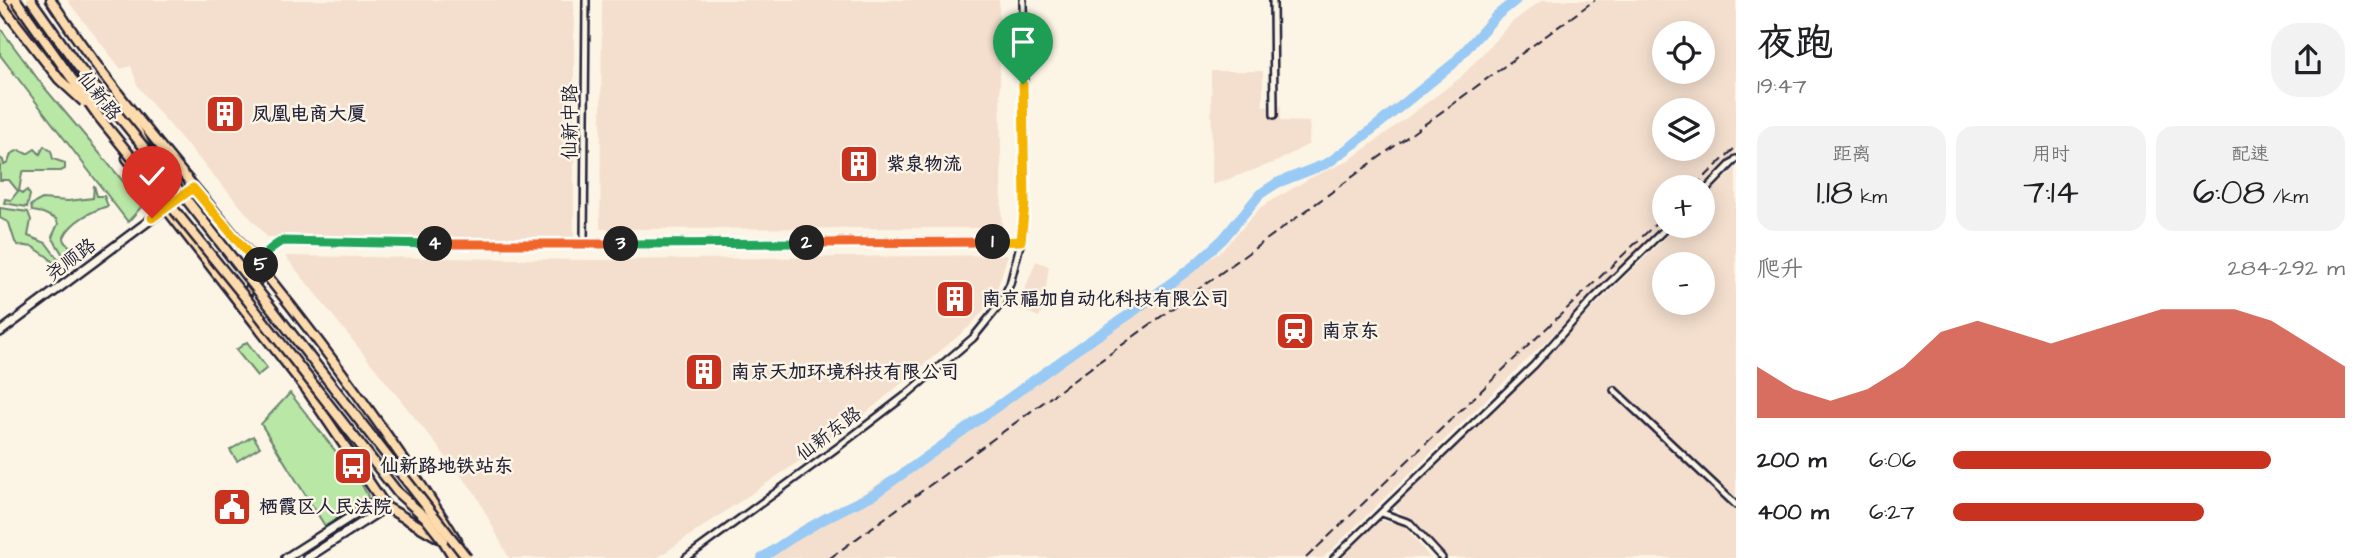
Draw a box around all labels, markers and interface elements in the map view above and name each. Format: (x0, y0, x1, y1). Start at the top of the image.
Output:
pin (993, 12.0, 1053, 84)
text: 夜跑 (1757, 18, 1833, 70)
map controls (1652, 21, 1715, 315)
button: locate (1652, 21, 1715, 84)
icon: arrive (1004, 23, 1042, 61)
button: share (2271, 23, 2345, 97)
street label: 仙新路 (71, 65, 127, 127)
text: 19:47 (1757, 70, 1807, 102)
street label: 仙新中路 (557, 84, 584, 160)
building icon: 凤凰电商大厦 (204, 93, 246, 135)
button: layers (1652, 98, 1715, 161)
place label: 凤凰电商大厦 (252, 101, 366, 128)
text: 距离 (1833, 141, 1871, 168)
text: 用时 (2032, 141, 2070, 168)
text: 配速 (2231, 141, 2269, 168)
building icon: 紫泉物流 (838, 143, 880, 185)
pin (122, 146, 182, 218)
place label: 紫泉物流 (886, 151, 962, 178)
icon: check (133, 157, 171, 195)
text: 1.18 (1816, 168, 1853, 217)
text: 7:14 (2023, 168, 2079, 217)
text: 6:08 (2193, 168, 2265, 217)
button: + (1652, 175, 1715, 238)
text: km (1853, 184, 1887, 211)
text: /km (2265, 184, 2308, 211)
pin: 1 (976, 224, 1010, 260)
pin: 4 (418, 226, 452, 262)
pin: 3 (604, 226, 638, 262)
pin: 2 (790, 226, 824, 260)
text: 1 (991, 228, 994, 255)
text: 2 (801, 229, 812, 256)
text: 4 (428, 230, 441, 257)
text: 3 (616, 230, 625, 257)
street label: 尧顺路 (40, 232, 102, 288)
pin: 5 (244, 247, 278, 282)
text: 5 (254, 251, 267, 278)
button: − (1652, 252, 1715, 315)
text: 284–292 m (2228, 252, 2345, 284)
text: 爬升 (1757, 253, 1803, 285)
building icon: 南京福加自动化科技有限公司 (934, 278, 976, 320)
place label: 南京福加自动化科技有限公司 (982, 286, 1229, 313)
station icon: 南京东 (1274, 310, 1316, 352)
place label: 南京东 (1322, 318, 1379, 345)
building icon: 南京天加环境科技有限公司 (683, 351, 725, 393)
place label: 南京天加环境科技有限公司 (731, 359, 959, 386)
street label: 仙新东路 (791, 400, 867, 468)
text: 200 m (1757, 444, 1826, 476)
text: 6:06 (1869, 444, 1916, 476)
bus stop icon: 仙新路地铁站东 (332, 445, 374, 487)
place label: 仙新路地铁站东 (380, 453, 513, 480)
public building icon: 栖霞区人民法院 (211, 486, 253, 528)
place label: 栖霞区人民法院 (259, 494, 392, 521)
text: 400 m (1757, 496, 1829, 528)
text: 6:27 (1869, 496, 1915, 528)

